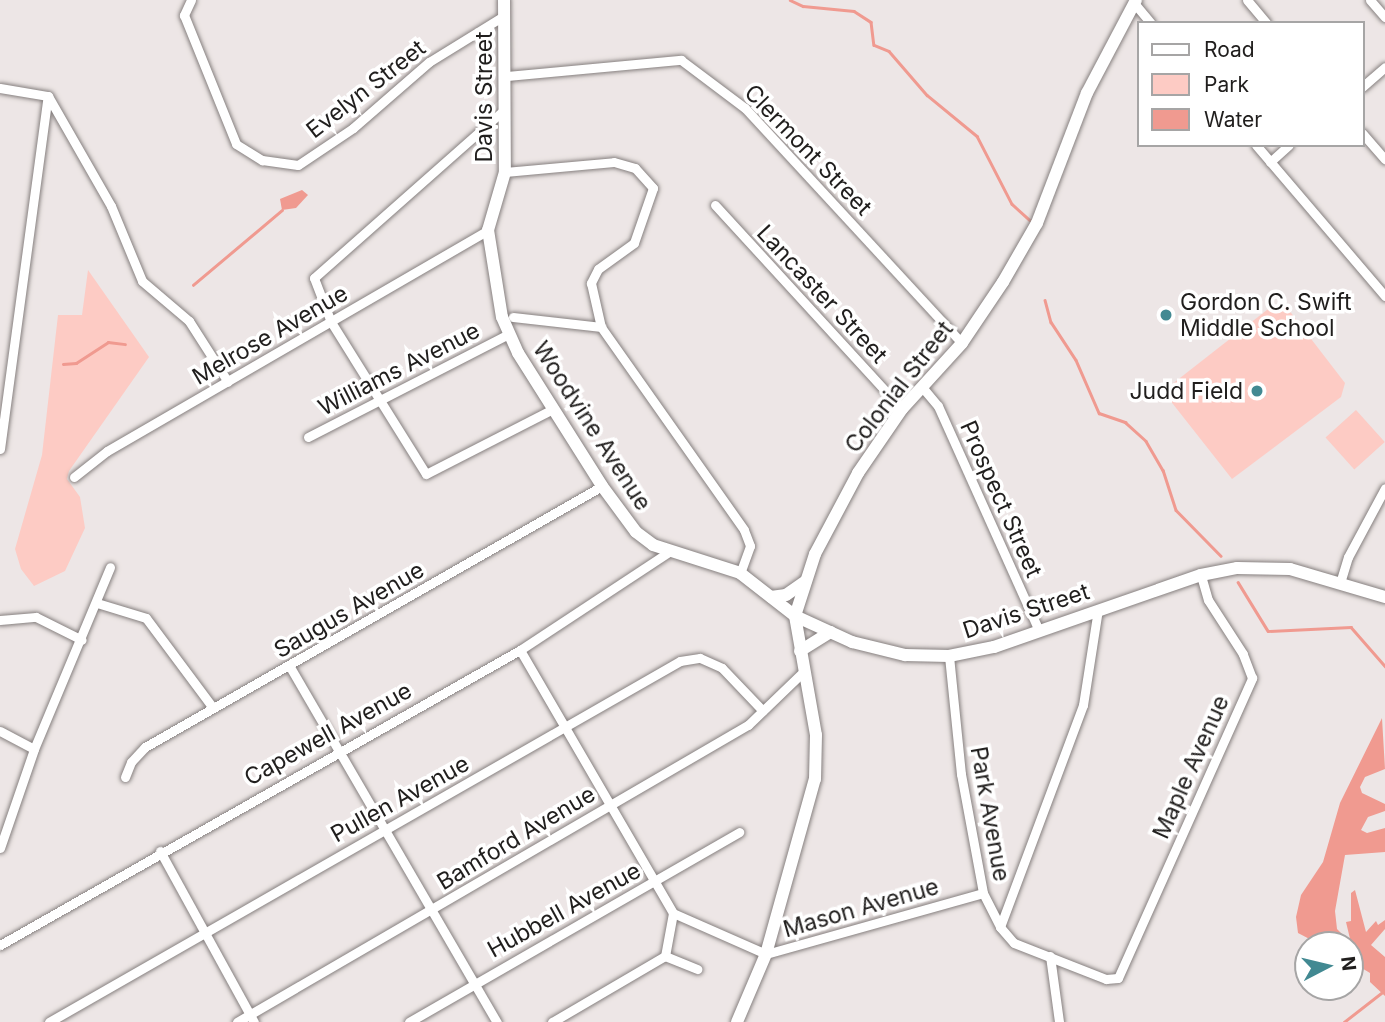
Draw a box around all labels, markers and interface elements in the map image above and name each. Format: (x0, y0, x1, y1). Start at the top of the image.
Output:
legend (1136, 21, 1364, 147)
street label: Davis Street (470, 31, 498, 163)
street label: Evelyn Street (301, 34, 431, 144)
text: Road (1204, 37, 1255, 62)
text: Park (1204, 72, 1249, 97)
street label: Clermont Street (739, 79, 877, 221)
text: Water (1204, 107, 1262, 132)
street label: Lancaster Street (751, 219, 893, 369)
street label: Melrose Avenue (187, 279, 353, 391)
place label: Gordon C. Swift Middle School (1180, 288, 1351, 342)
marker: Gordon C. Swift Middle School (1158, 307, 1174, 323)
street label: Williams Avenue (314, 316, 484, 422)
street label: Colonial Street (839, 316, 959, 458)
street label: Woodvine Avenue (527, 336, 657, 516)
place label: Judd Field (1129, 377, 1243, 405)
marker: Judd Field (1249, 383, 1265, 399)
street label: Prospect Street (954, 416, 1048, 582)
street label: Saugus Avenue (269, 556, 429, 664)
street label: Davis Street (959, 578, 1093, 644)
street label: Capewell Avenue (240, 677, 416, 791)
street label: Maple Avenue (1147, 691, 1235, 843)
street label: Park Avenue (965, 744, 1015, 884)
street label: Pullen Avenue (326, 750, 474, 848)
street label: Bamford Avenue (432, 780, 600, 896)
street label: Hubbell Avenue (483, 857, 645, 963)
street label: Mason Avenue (780, 873, 942, 943)
north arrow (1294, 931, 1364, 1001)
text: N (1336, 955, 1361, 972)

